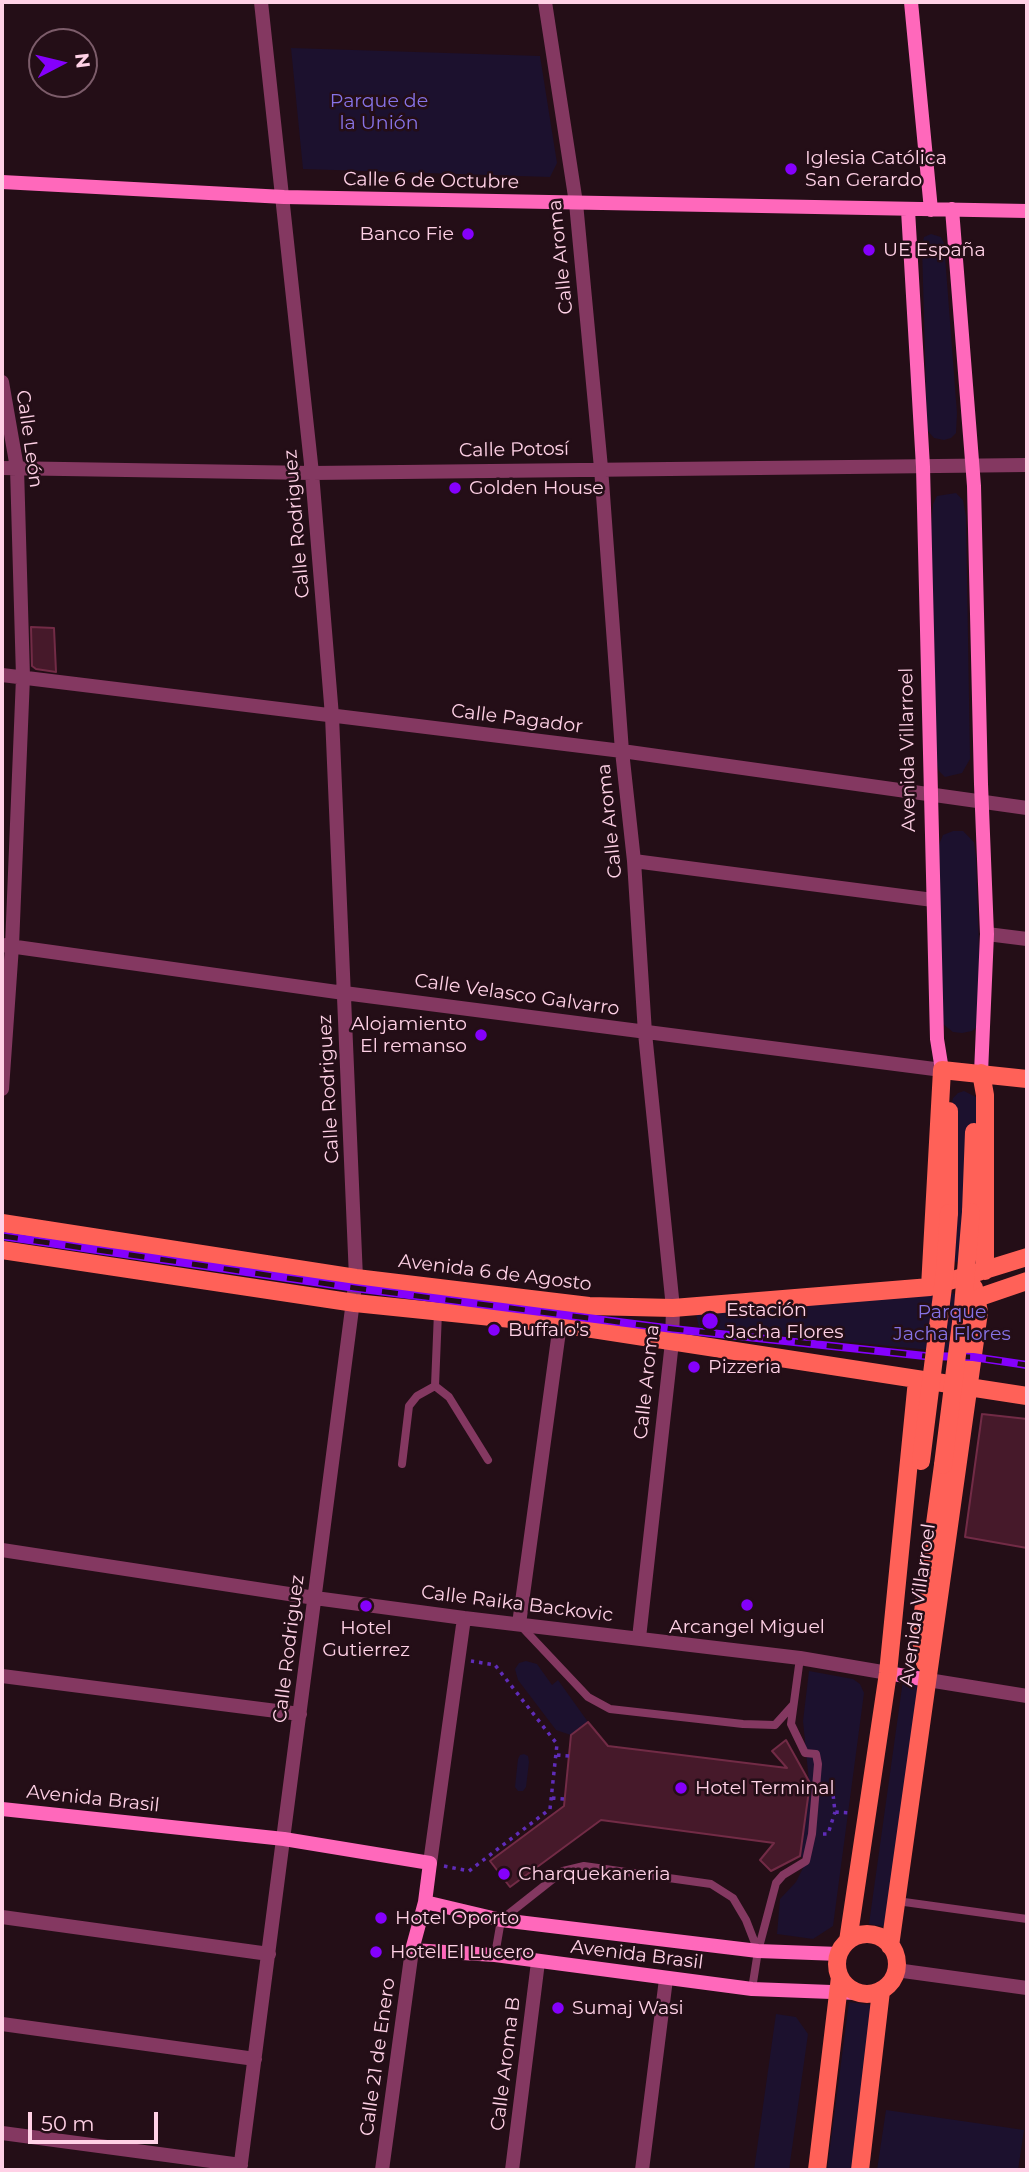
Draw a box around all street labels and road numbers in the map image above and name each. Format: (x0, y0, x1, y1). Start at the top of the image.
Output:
street label: Calle 6 de Octubre (343, 168, 519, 194)
street label: Calle Aroma (544, 198, 578, 316)
street label: Calle León (11, 389, 47, 489)
street label: Calle Potosí (459, 438, 569, 462)
street label: Calle Rodriguez (279, 449, 315, 599)
street label: Avenida Villarroel (895, 668, 921, 832)
street label: Calle Pagador (450, 700, 584, 738)
street label: Calle Aroma (593, 762, 627, 880)
street label: Calle Velasco Galvarro (413, 969, 621, 1021)
street label: Calle Rodriguez (314, 1014, 344, 1164)
street label: Avenida 6 de Agosto (397, 1250, 593, 1296)
street label: Calle Aroma (630, 1323, 664, 1441)
street label: Avenida Villarroel (895, 1522, 941, 1688)
street label: Calle Rodriguez (269, 1574, 309, 1724)
street label: Calle Raika Backovic (420, 1581, 614, 1627)
street label: Avenida Brasil (25, 1781, 161, 1817)
street label: Avenida Brasil (569, 1936, 705, 1974)
street label: Calle 21 de Enero (356, 1976, 400, 2138)
street label: Calle Aroma B (486, 1996, 526, 2132)

